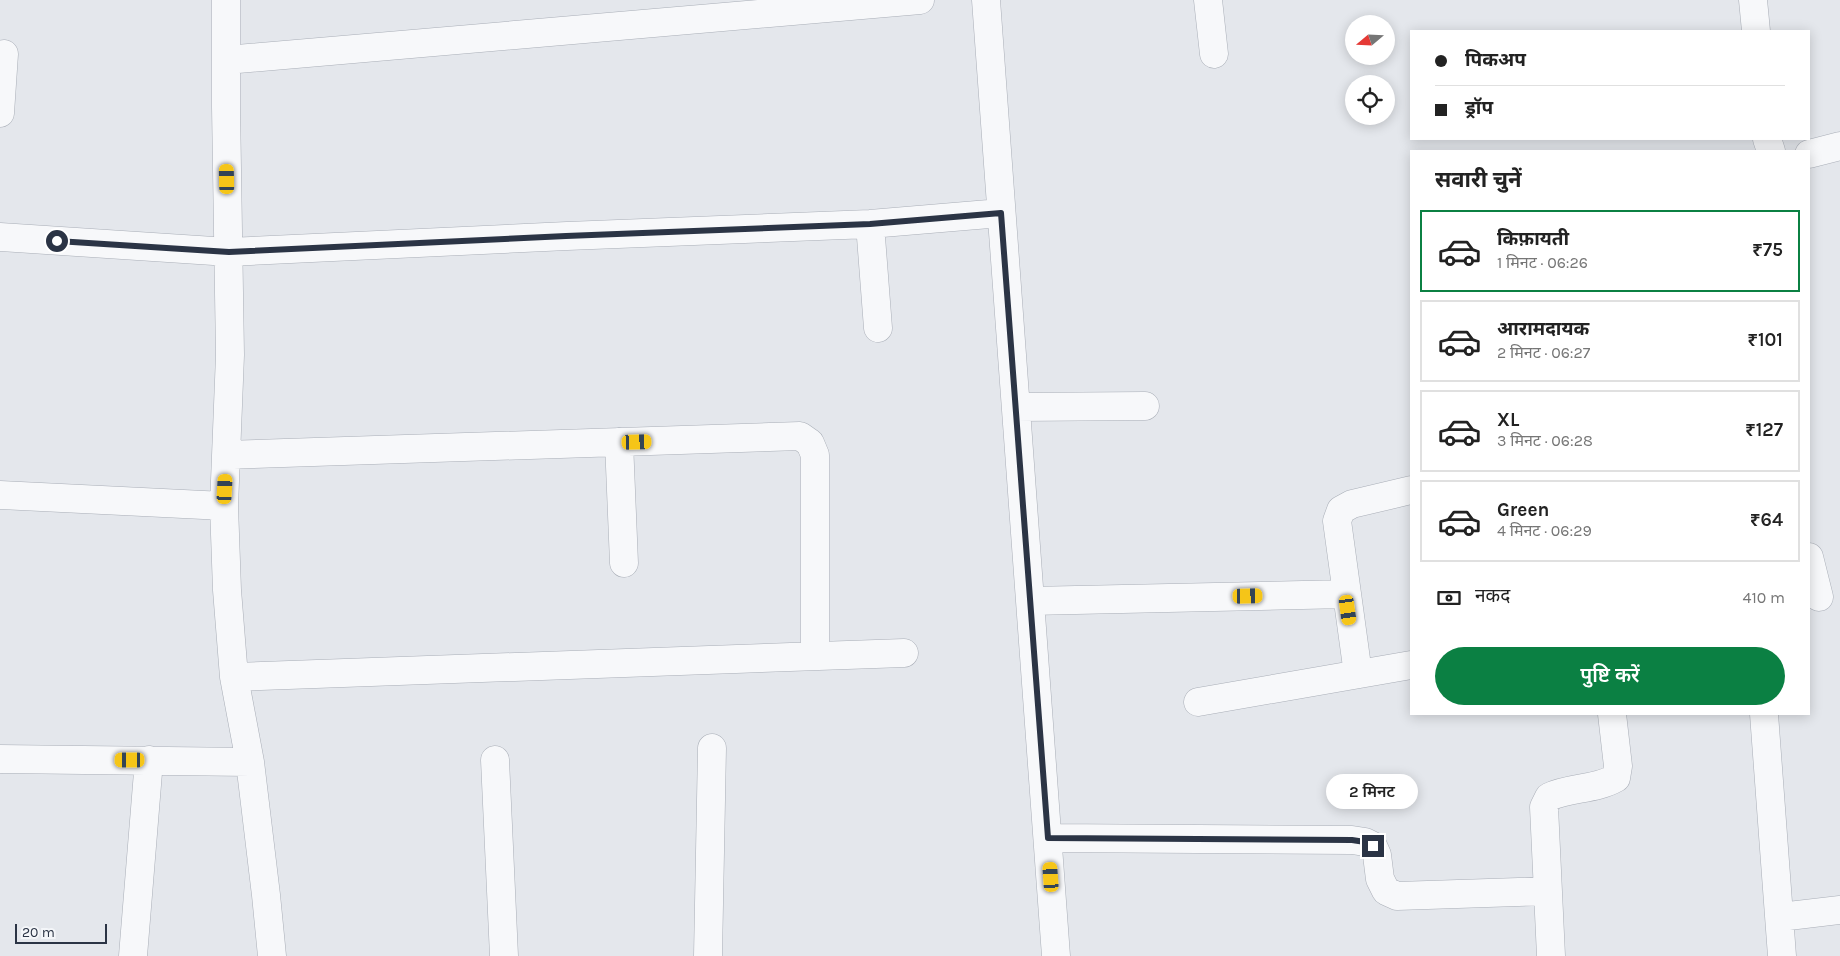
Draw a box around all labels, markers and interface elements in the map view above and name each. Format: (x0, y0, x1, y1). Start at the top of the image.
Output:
north arrow (1345, 15, 1395, 65)
map controls (1345, 15, 1395, 125)
text: पिकअप (1465, 49, 1526, 71)
button: locate (1345, 75, 1395, 125)
text: ड्रॉप (1465, 97, 1493, 119)
car (219, 164, 234, 194)
text: सवारी चुनें (1435, 167, 1522, 193)
text: किफ़ायती (1497, 228, 1569, 250)
icon: car (1437, 229, 1482, 274)
route start (46, 230, 68, 252)
text: ₹75 (1752, 239, 1783, 261)
text: 1 मिनट · 06:26 (1497, 253, 1588, 272)
text: आरामदायक (1497, 318, 1589, 340)
icon: car (1437, 319, 1482, 364)
text: ₹101 (1747, 329, 1783, 351)
text: 2 मिनट · 06:27 (1497, 343, 1590, 362)
icon: car (1437, 409, 1482, 454)
text: XL (1497, 409, 1519, 431)
text: ₹127 (1745, 419, 1783, 441)
text: 3 मिनट · 06:28 (1497, 431, 1593, 450)
car (621, 434, 652, 450)
car (216, 474, 233, 504)
icon: car (1437, 499, 1482, 544)
text: Green (1497, 499, 1549, 521)
text: ₹64 (1750, 509, 1783, 531)
text: 4 मिनट · 06:29 (1497, 521, 1592, 540)
icon: cash (1435, 584, 1463, 612)
text: नकद (1475, 585, 1510, 607)
car (1232, 588, 1263, 604)
text: 410 m (1743, 588, 1785, 607)
car (1338, 594, 1357, 626)
button: पुष्टि करें (1435, 647, 1785, 705)
car (115, 753, 145, 768)
callout: 2 मिनट (1327, 774, 1419, 808)
text: 2 मिनट (1349, 782, 1395, 801)
route end (1362, 835, 1384, 857)
car (1042, 862, 1059, 892)
scale bar (15, 921, 108, 944)
text: 20 m (22, 924, 55, 941)

